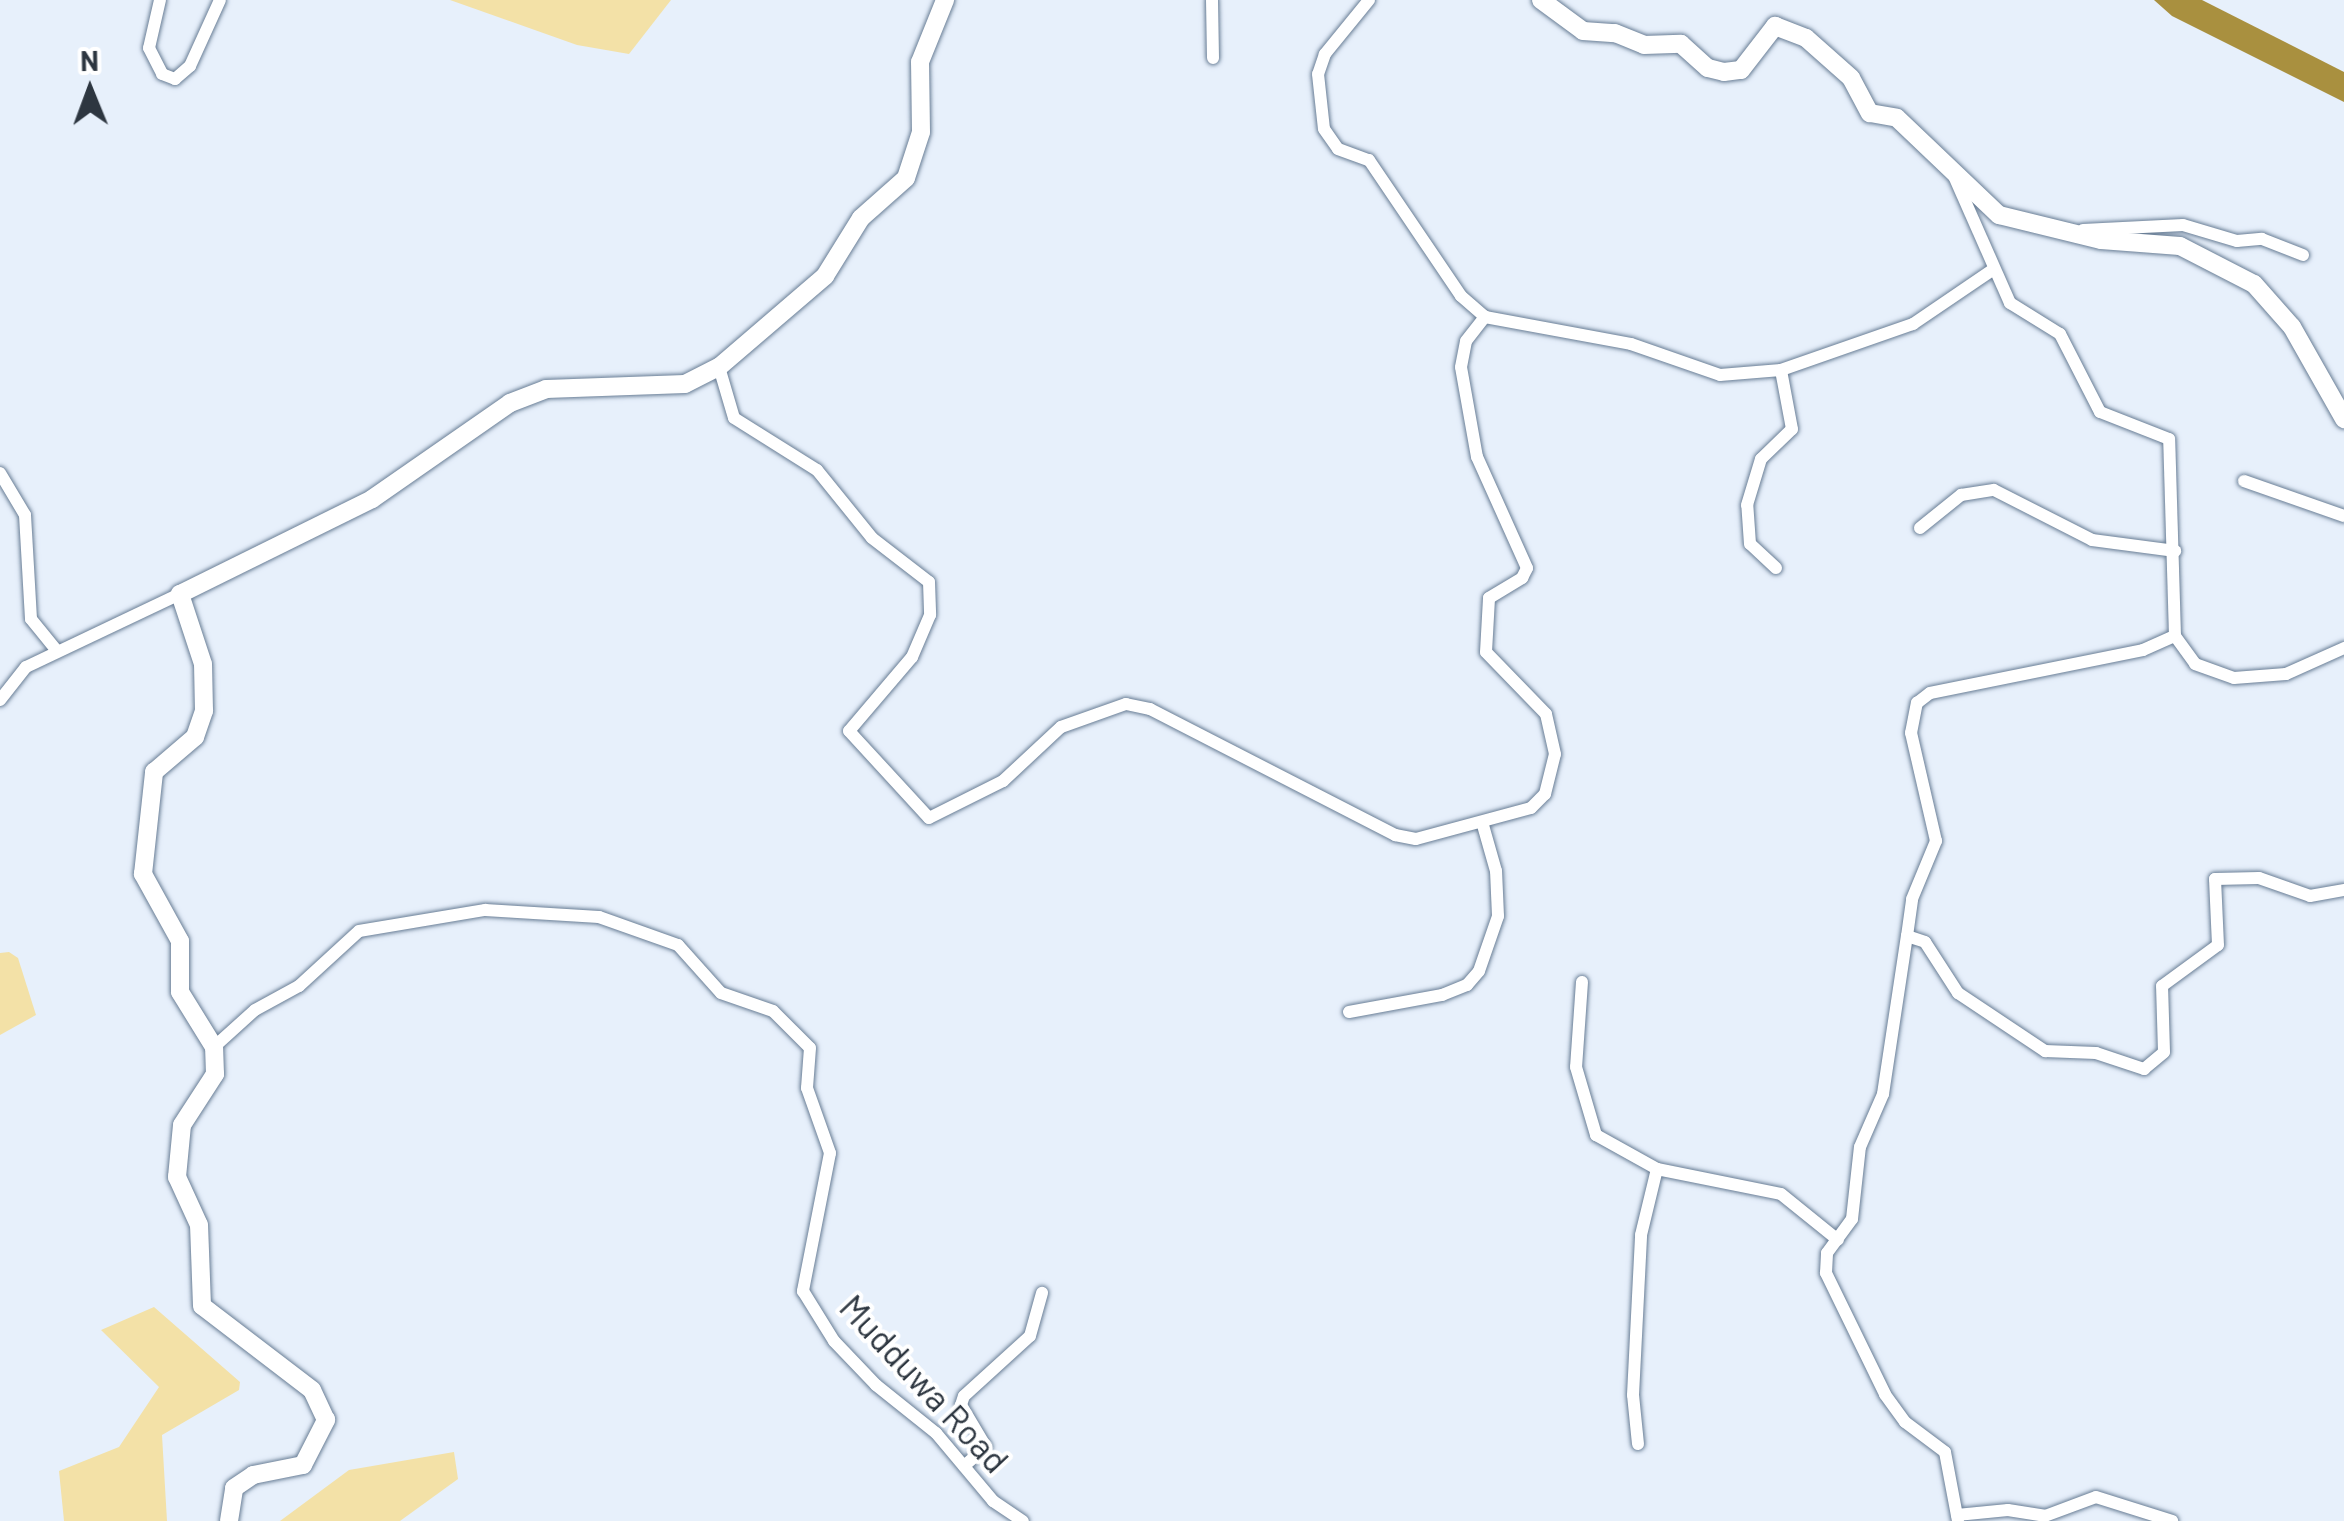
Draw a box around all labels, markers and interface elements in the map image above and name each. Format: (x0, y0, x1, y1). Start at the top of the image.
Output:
north arrow (40, 40, 140, 140)
text: N (80, 43, 99, 77)
street label: Mudduwa Road (832, 1285, 1018, 1481)

